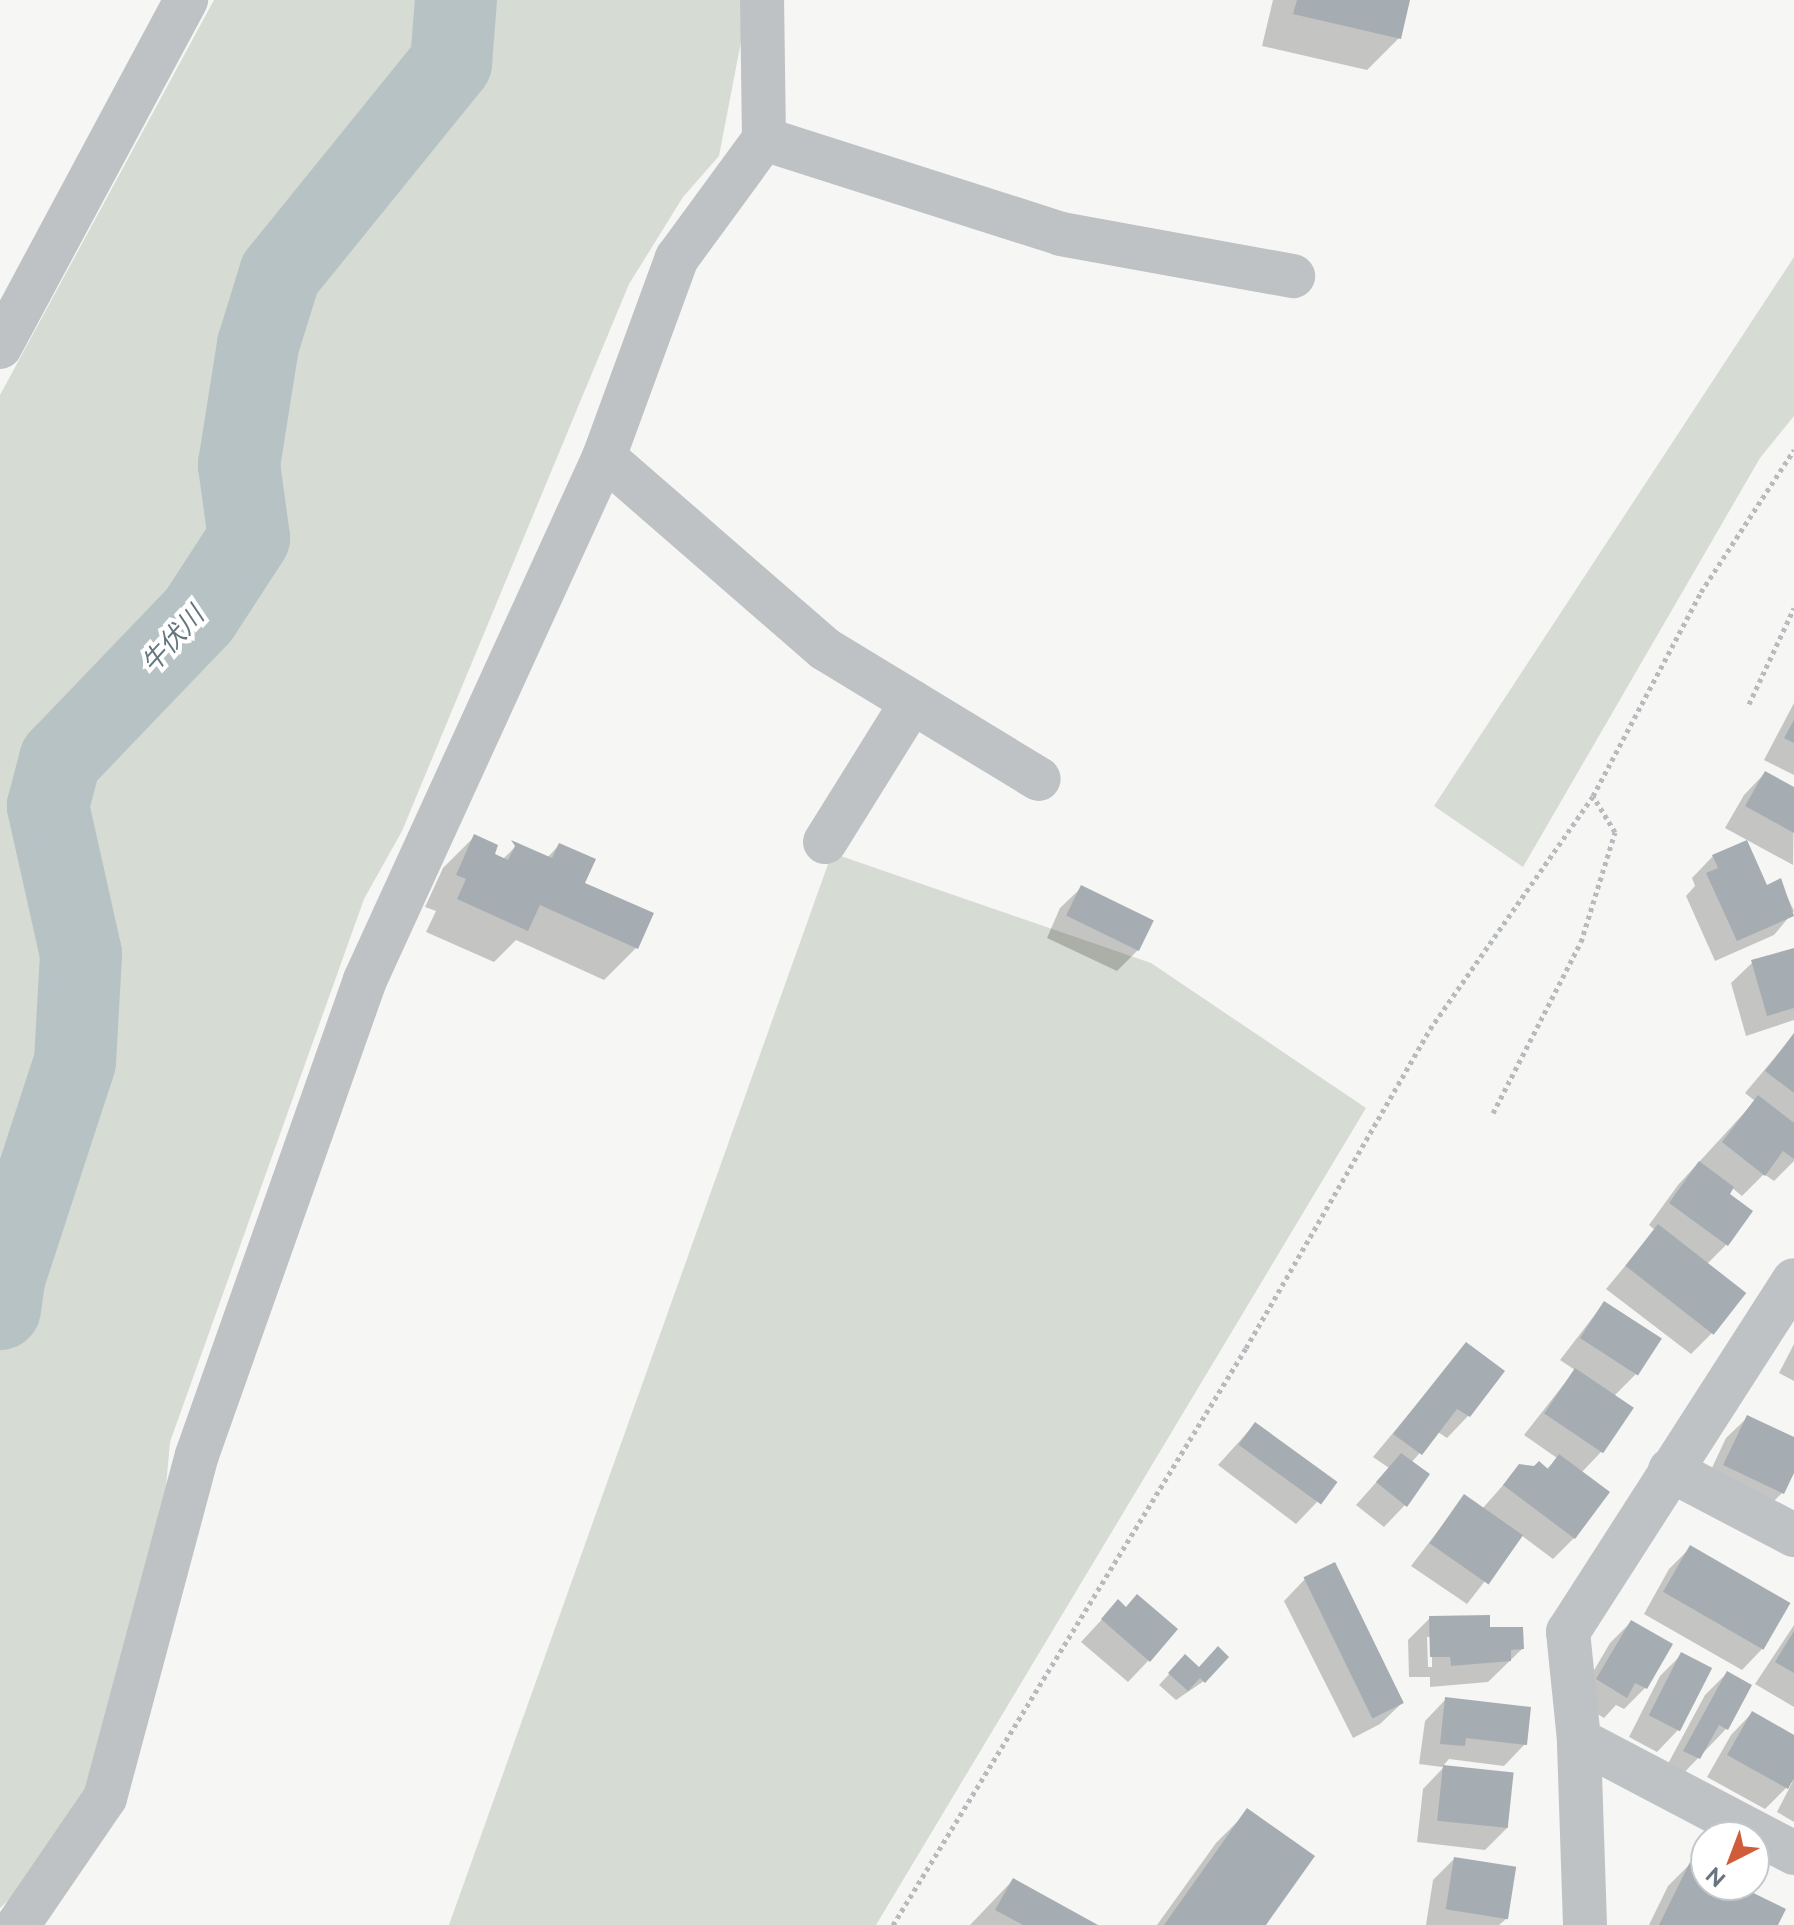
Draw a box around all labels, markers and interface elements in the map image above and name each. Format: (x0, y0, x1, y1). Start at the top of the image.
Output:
water label: 牛伏川 (135, 601, 211, 679)
north arrow (1690, 1821, 1770, 1901)
text: N (1700, 1862, 1730, 1893)

